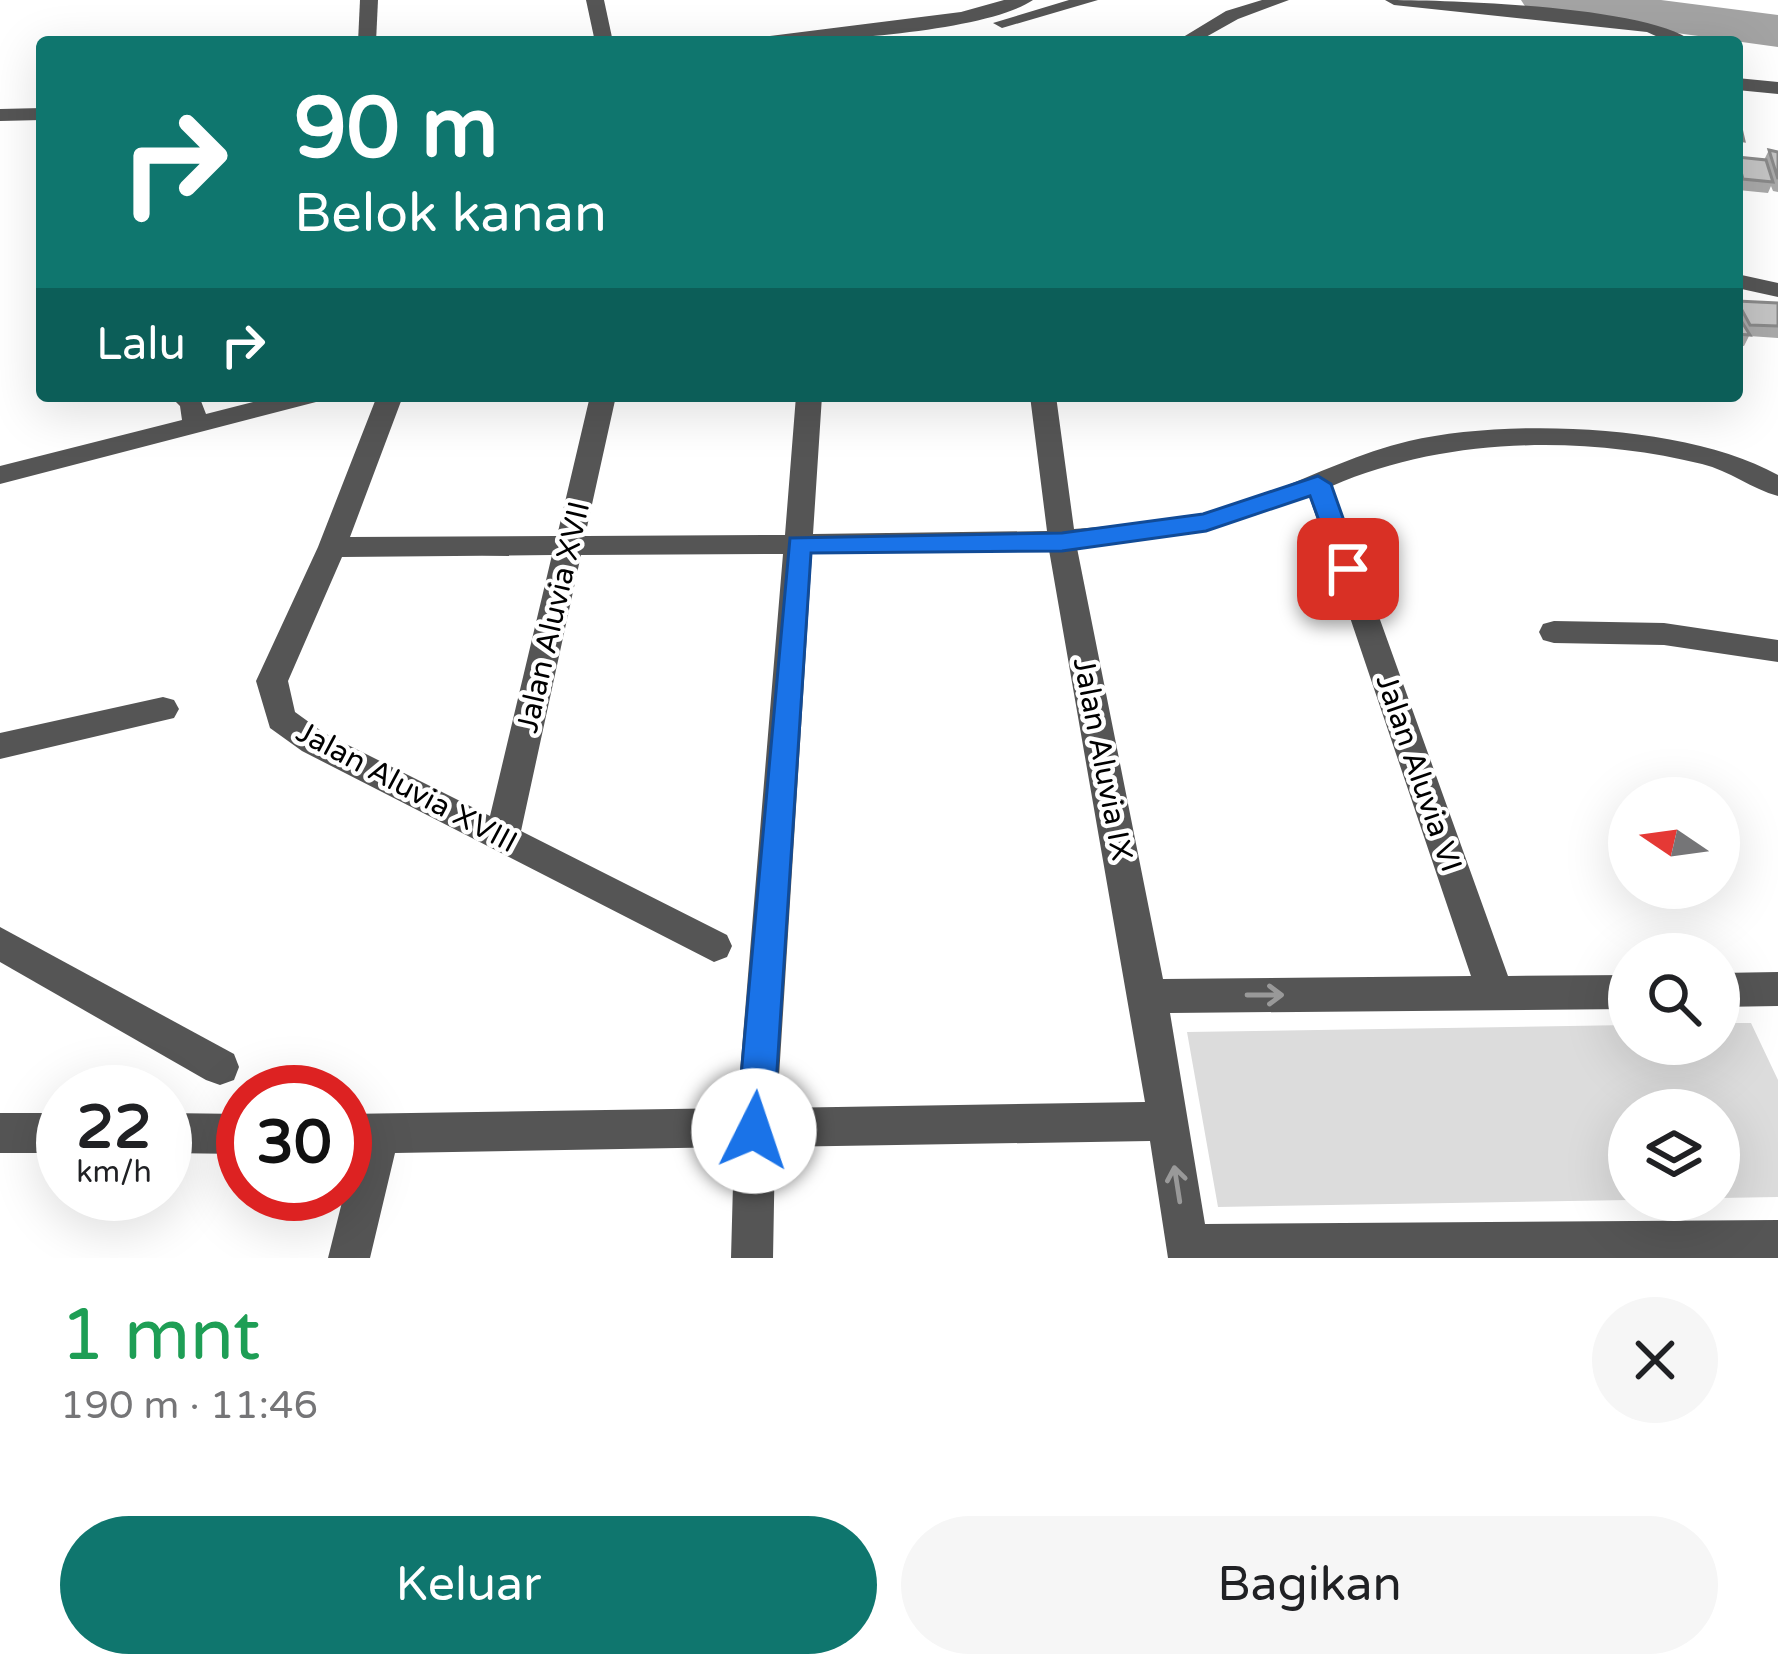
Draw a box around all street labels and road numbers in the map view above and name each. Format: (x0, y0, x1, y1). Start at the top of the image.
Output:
street label: Jalan Aluvia XVII (509, 498, 598, 736)
street label: Jalan Aluvia IX (1065, 655, 1140, 864)
street label: Jalan Aluvia VI (1367, 669, 1470, 877)
street label: Jalan Aluvia XVIII (290, 714, 524, 861)

